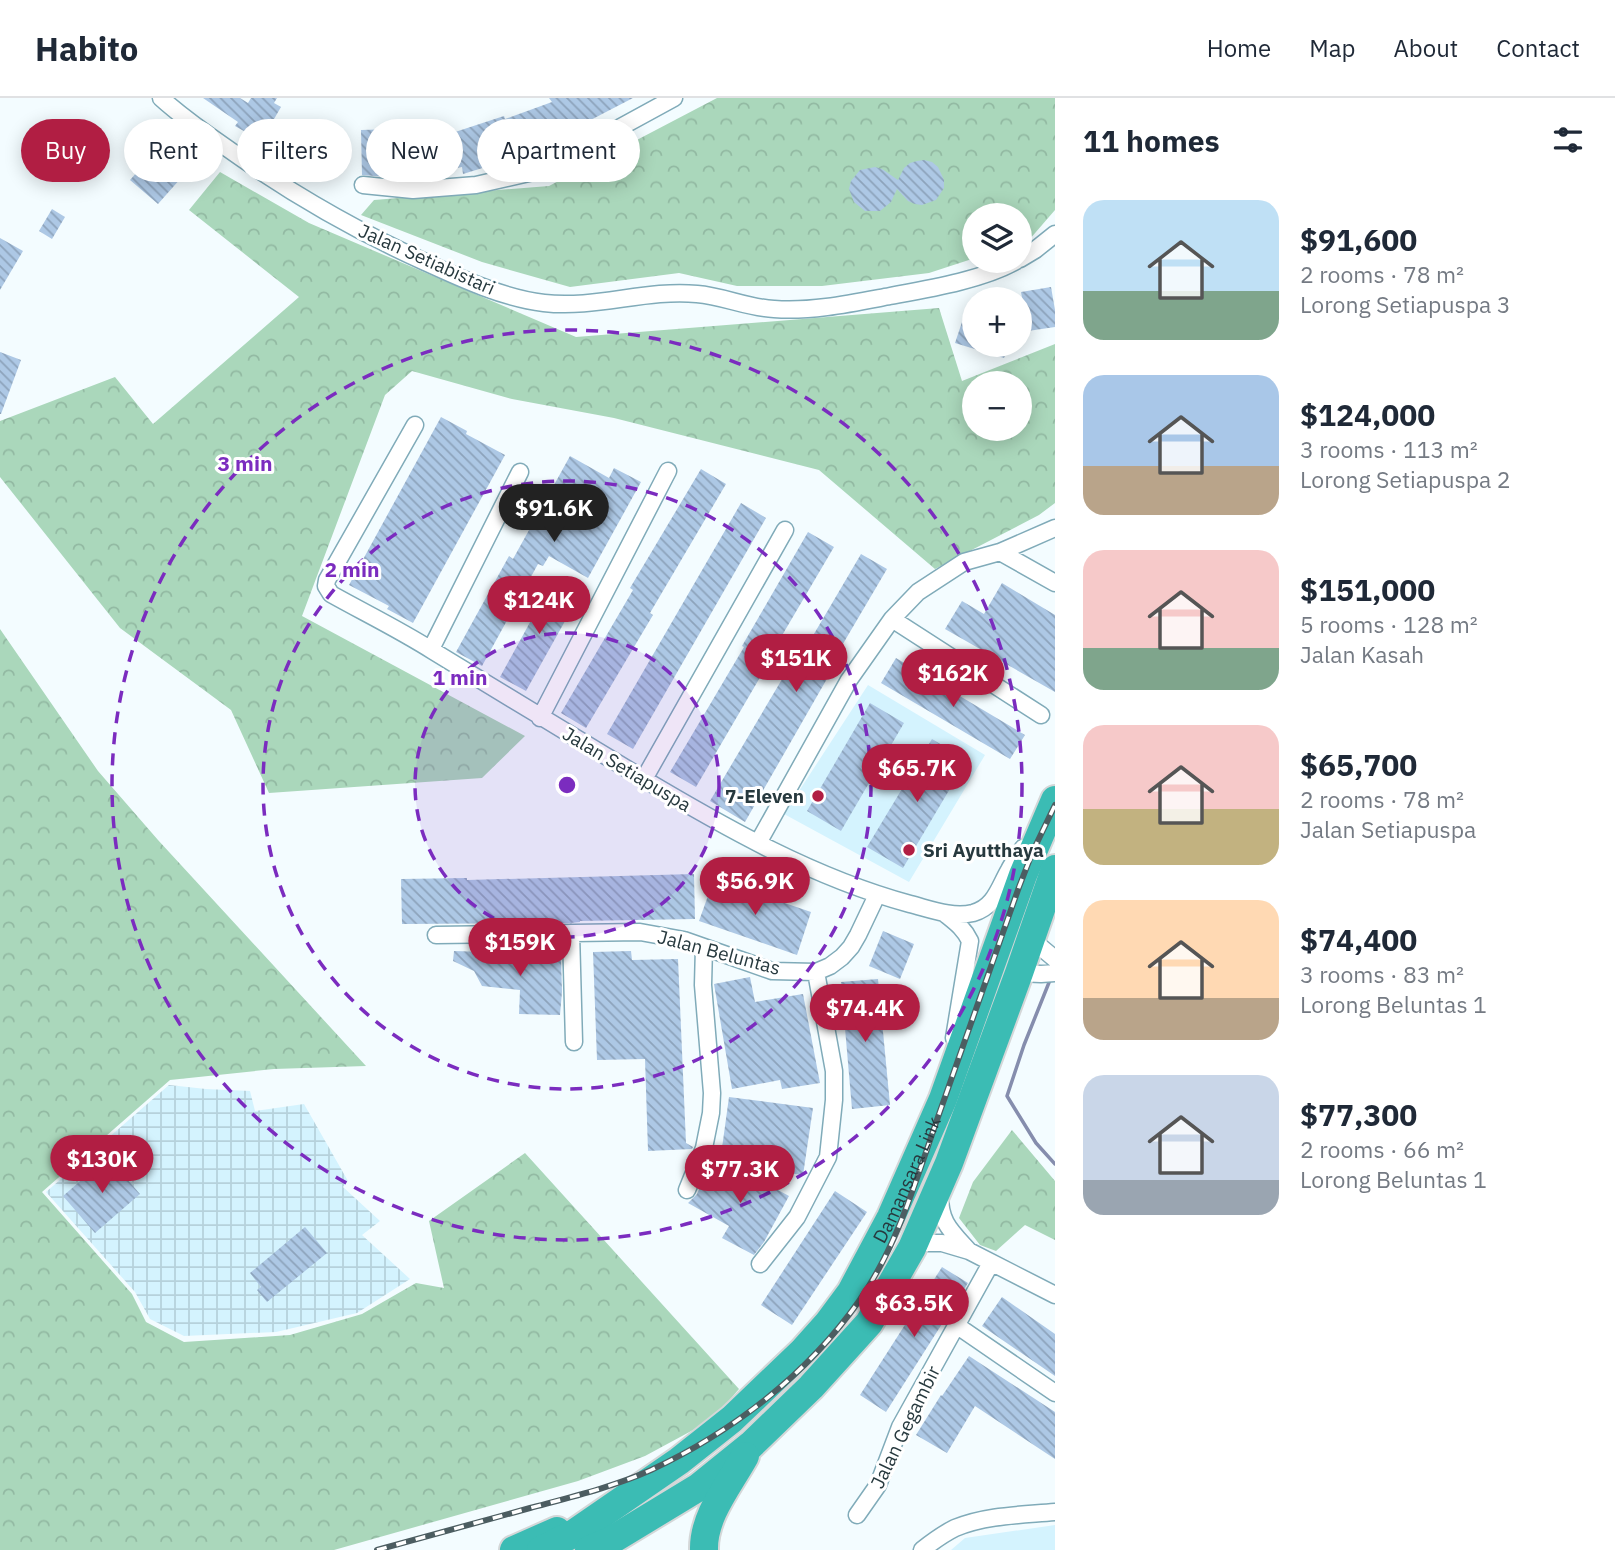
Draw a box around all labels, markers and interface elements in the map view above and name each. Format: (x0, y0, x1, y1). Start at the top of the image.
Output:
text: Habito (35, 27, 138, 70)
text: Home (1207, 32, 1271, 64)
text: Map (1309, 32, 1355, 64)
text: About (1393, 32, 1458, 64)
text: Contact (1496, 32, 1580, 64)
chip: Buy (21, 119, 110, 182)
chip: Rent (124, 119, 223, 182)
chip: Filters (237, 119, 352, 182)
chip: New (366, 119, 463, 182)
chip: Apartment (477, 119, 640, 182)
text: 11 homes (1083, 121, 1220, 160)
icon: filters (1549, 121, 1587, 159)
map controls (962, 203, 1032, 441)
button: layers (962, 203, 1032, 273)
street label: Jalan Setiabistari (355, 218, 499, 300)
text: $91,600 (1300, 220, 1417, 259)
icon: home (1139, 228, 1223, 312)
text: 2 rooms · 78 m² (1300, 259, 1464, 289)
button: + (962, 287, 1032, 357)
text: Lorong Setiapuspa 3 (1300, 289, 1511, 319)
button: − (962, 371, 1032, 441)
text: $124,000 (1300, 395, 1435, 434)
icon: home (1139, 403, 1223, 487)
text: 3 rooms · 113 m² (1300, 434, 1478, 464)
text: 3 min (218, 449, 272, 477)
text: Lorong Setiapuspa 2 (1300, 464, 1511, 494)
pin: $91.6K (497, 484, 611, 544)
text: $91.6K (515, 492, 593, 522)
text: 2 min (325, 555, 379, 583)
text: $151,000 (1300, 570, 1435, 609)
pin: $124K (490, 576, 588, 636)
icon: home (1139, 578, 1223, 662)
text: $124K (503, 584, 575, 614)
text: 5 rooms · 128 m² (1300, 609, 1478, 639)
pin: $151K (747, 634, 845, 694)
text: Jalan Kasah (1300, 639, 1424, 669)
text: $151K (760, 642, 832, 672)
pin: $162K (904, 650, 1002, 709)
text: $162K (917, 657, 989, 687)
text: 1 min (433, 663, 487, 691)
street label: Jalan Setiapuspa (558, 721, 696, 817)
pin: $65.7K (860, 744, 974, 804)
text: $65,700 (1300, 745, 1417, 784)
text: $65.7K (878, 752, 956, 782)
icon: home (1139, 753, 1223, 837)
centre of rings (555, 773, 579, 797)
place label: 7-Eleven (725, 784, 804, 808)
text: 2 rooms · 78 m² (1300, 784, 1464, 814)
marker: 7-Eleven (810, 788, 826, 804)
text: Jalan Setiapuspa (1300, 814, 1476, 844)
place label: Sri Ayutthaya (923, 838, 1044, 862)
marker: Sri Ayutthaya (901, 842, 917, 858)
pin: $56.9K (698, 858, 812, 917)
text: $56.9K (716, 865, 794, 895)
pin: $159K (471, 918, 569, 978)
text: $74,400 (1300, 920, 1417, 959)
street label: Jalan Beluntas (655, 924, 783, 980)
text: $159K (484, 926, 556, 956)
icon: home (1139, 928, 1223, 1012)
text: 3 rooms · 83 m² (1300, 959, 1464, 989)
pin: $74.4K (808, 984, 922, 1044)
text: Lorong Beluntas 1 (1300, 989, 1487, 1019)
text: $74.4K (826, 992, 904, 1022)
text: $77,300 (1300, 1095, 1417, 1134)
icon: home (1139, 1103, 1223, 1187)
street label: Damansara Link (867, 1113, 946, 1247)
text: 2 rooms · 66 m² (1300, 1134, 1464, 1164)
pin: $130K (53, 1136, 151, 1195)
text: $130K (66, 1143, 138, 1173)
pin: $77.3K (683, 1146, 797, 1205)
text: $77.3K (701, 1153, 779, 1183)
text: Lorong Beluntas 1 (1300, 1164, 1487, 1194)
pin: $63.5K (857, 1280, 971, 1339)
text: $63.5K (875, 1287, 953, 1317)
street label: Jalan Gegambir (865, 1362, 945, 1492)

